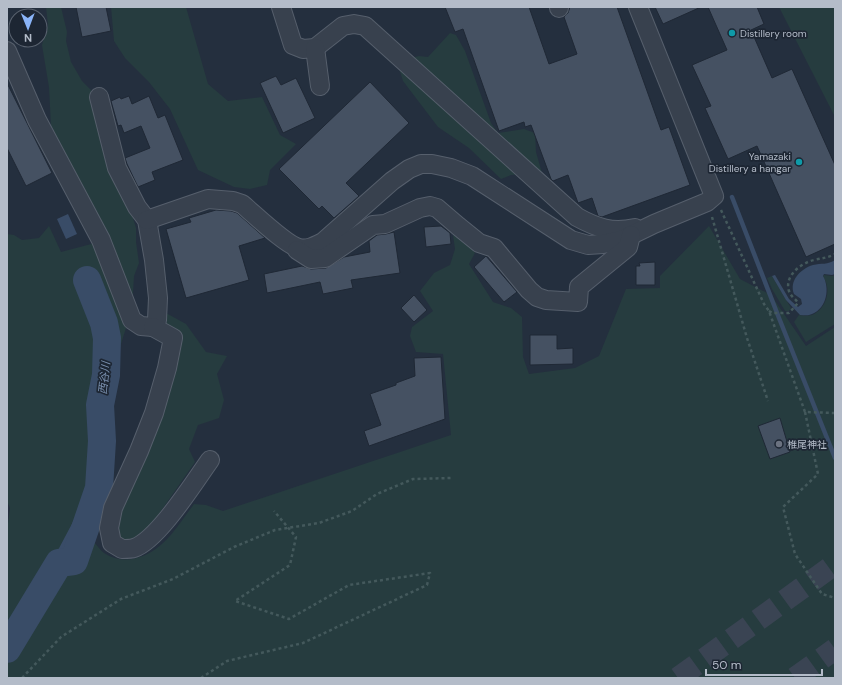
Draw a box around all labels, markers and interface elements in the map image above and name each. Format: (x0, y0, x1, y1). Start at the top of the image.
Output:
north arrow (8, 8, 48, 48)
place label: Distillery room (740, 27, 807, 40)
marker: Distillery room (727, 28, 737, 38)
text: N (24, 31, 32, 45)
place label: Yamazaki Distillery a hangar (709, 150, 791, 175)
marker: Yamazaki Distillery a hangar (794, 157, 804, 167)
water label: 西谷川 (95, 360, 113, 395)
place label: 椎尾神社 (787, 438, 827, 451)
marker: 椎尾神社 (774, 439, 784, 449)
scale bar (706, 651, 822, 677)
text: 50 m (712, 657, 741, 673)

